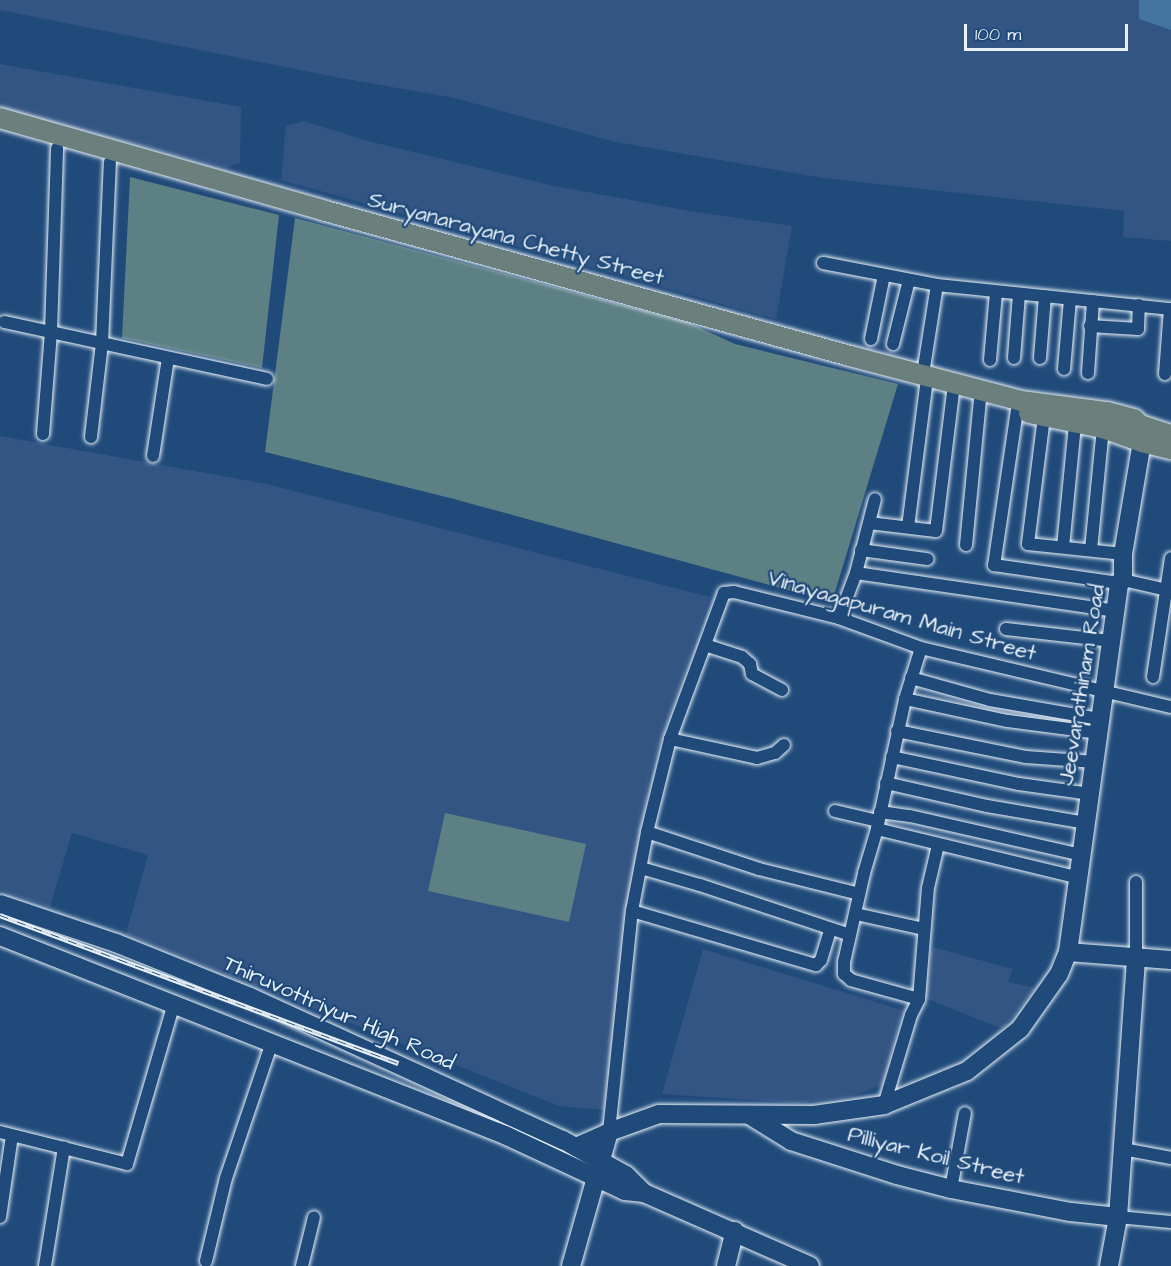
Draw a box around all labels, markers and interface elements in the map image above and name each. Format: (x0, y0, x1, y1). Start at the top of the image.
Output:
scale bar (967, 12, 1130, 50)
text: 100 m (975, 22, 1021, 47)
street label: Suryanarayana Chetty Street (365, 187, 667, 291)
street label: Vinayagapuram Main Street (765, 565, 1039, 667)
street label: Jeevarathinam Road (1053, 583, 1111, 787)
street label: Thiruvottriyur High Road (219, 950, 459, 1076)
street label: Pilliyar Koil Street (845, 1121, 1027, 1191)

